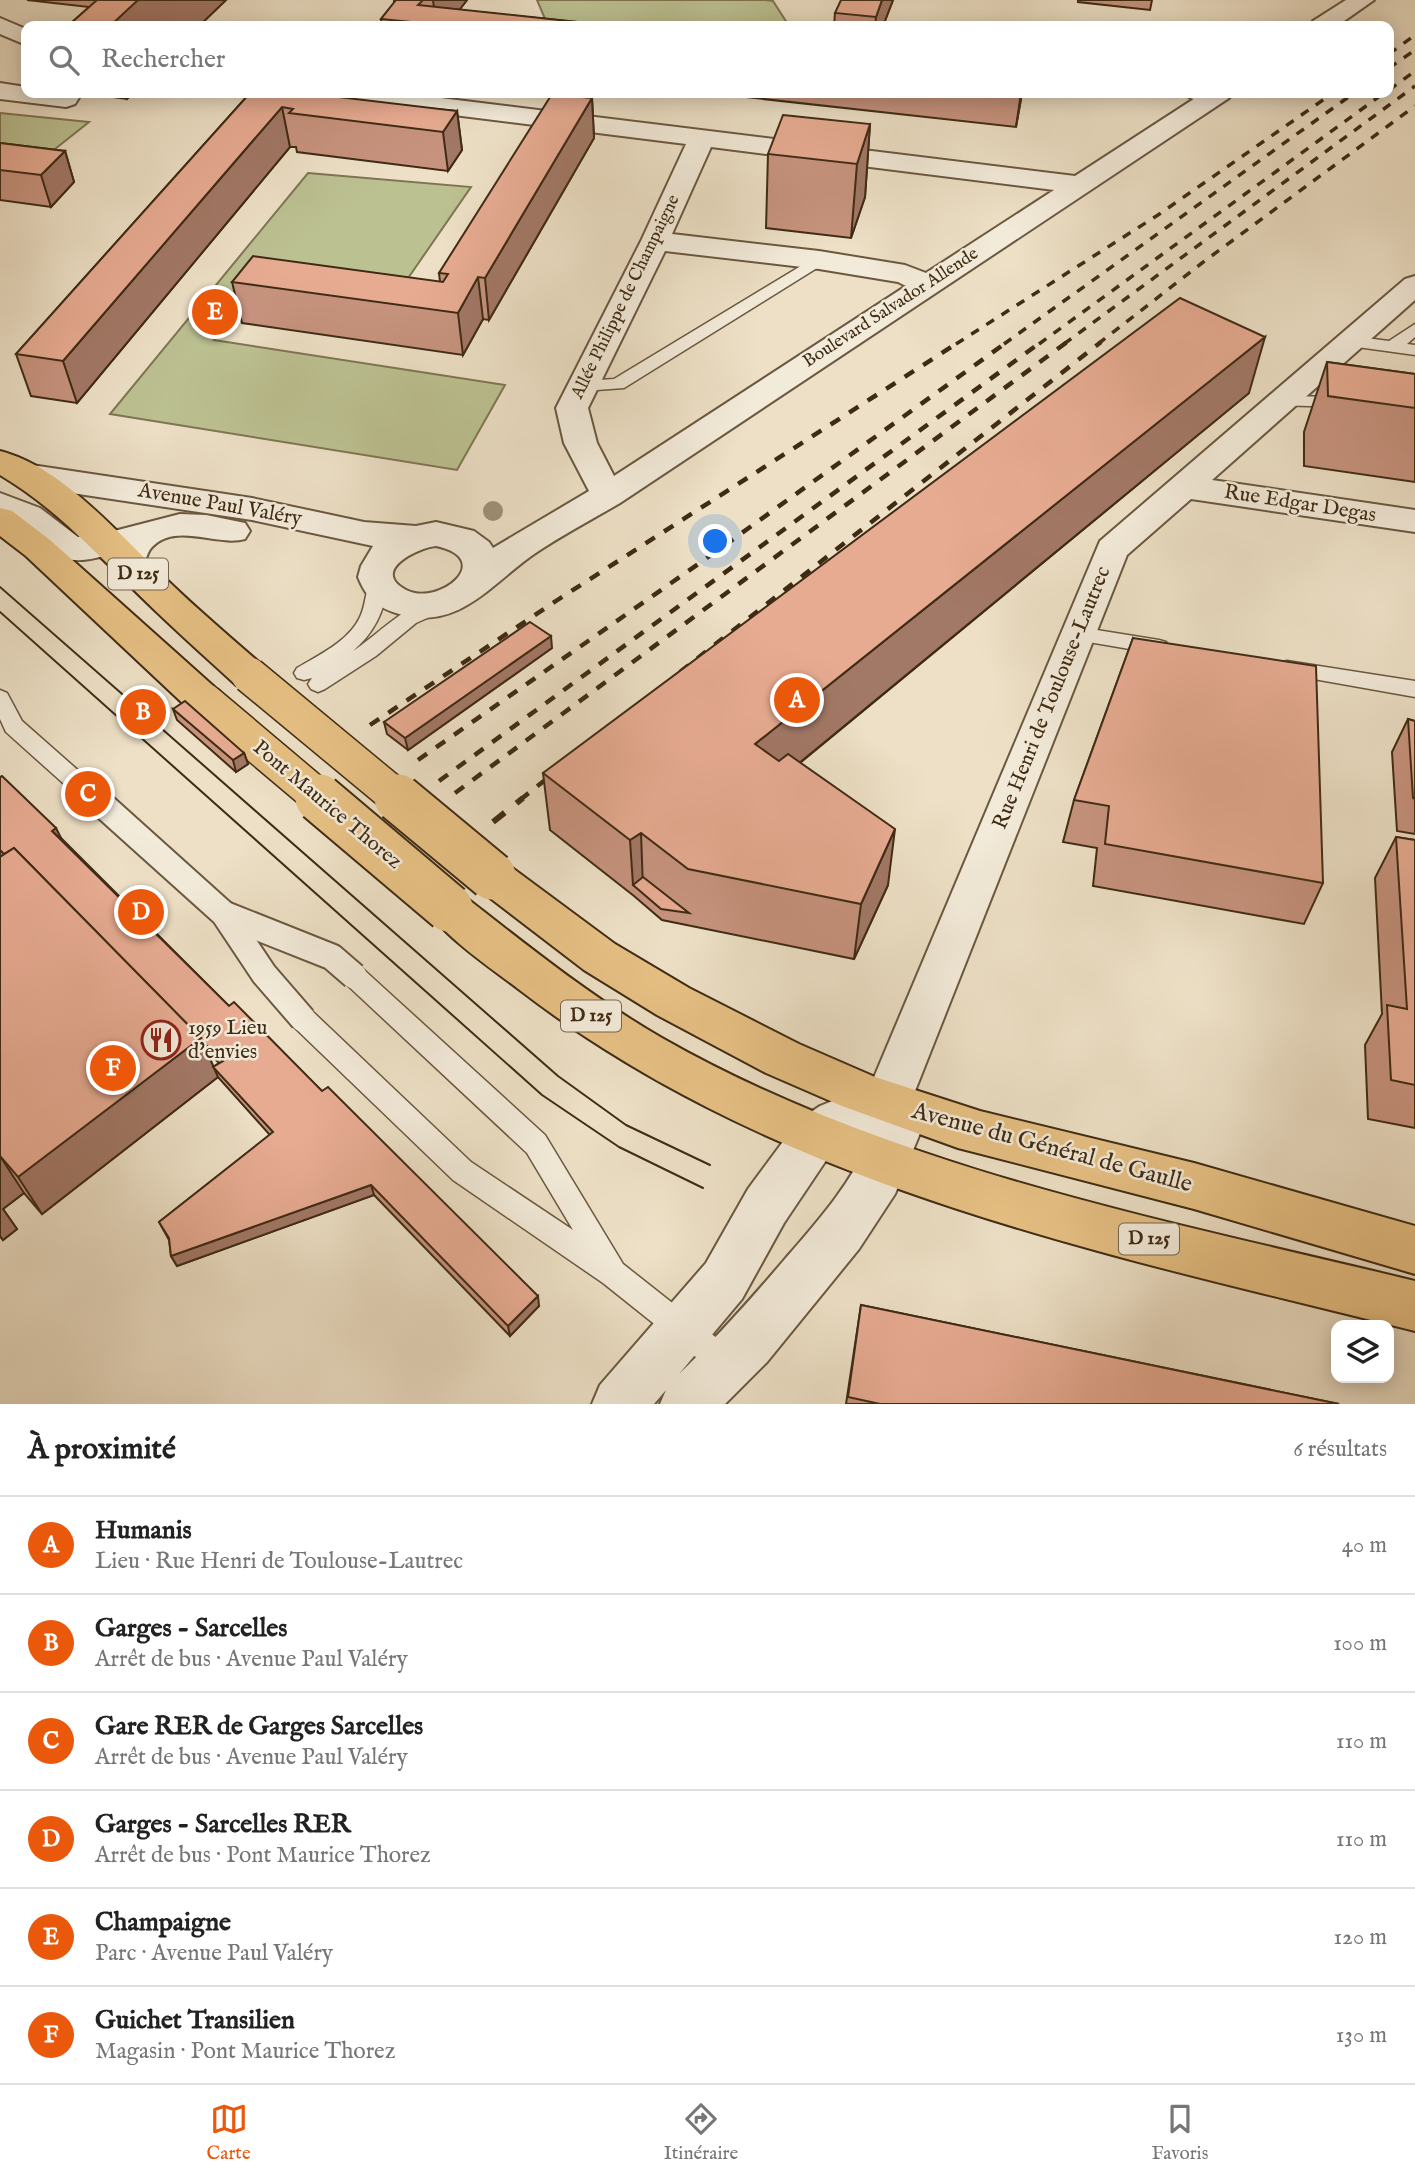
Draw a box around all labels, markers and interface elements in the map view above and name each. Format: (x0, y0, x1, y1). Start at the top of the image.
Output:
search box (21, 21, 1394, 98)
icon: search (45, 41, 83, 79)
text: Rechercher (101, 43, 225, 76)
street label: Allée Philippe de Champaigne (566, 191, 686, 404)
street label: Boulevard Salvador Allende (799, 243, 983, 373)
pin: E (192, 286, 238, 338)
street label: Avenue Paul Valéry (135, 477, 305, 533)
street label: Rue Edgar Degas (1222, 479, 1378, 529)
your location (698, 524, 732, 558)
road number: D 125 (108, 558, 168, 590)
street label: Rue Henri de Toulouse-Lautrec (987, 562, 1117, 834)
pin: A (774, 674, 820, 726)
pin: B (120, 686, 166, 738)
street label: Pont Maurice Thorez (247, 735, 407, 876)
pin: C (65, 768, 111, 820)
pin: D (118, 886, 164, 938)
road number: D 125 (561, 1000, 621, 1032)
place label: 1959 Lieu d'envies (188, 1015, 267, 1066)
restaurant icon: 1959 Lieu d'envies (140, 1019, 182, 1061)
pin: F (90, 1042, 136, 1094)
street label: Avenue du Général de Gaulle (907, 1095, 1196, 1200)
road number: D 125 (1119, 1224, 1179, 1254)
map controls (1331, 1320, 1394, 1383)
button: layers (1331, 1320, 1394, 1383)
text: À proximité (28, 1431, 176, 1469)
text: 6 résultats (1293, 1435, 1387, 1464)
text: Humanis (95, 1514, 192, 1547)
text: A (43, 1531, 59, 1560)
text: 40 m (1342, 1531, 1387, 1560)
text: Lieu · Rue Henri de Toulouse-Lautrec (95, 1547, 463, 1576)
text: Garges - Sarcelles (95, 1612, 287, 1645)
text: B (43, 1629, 59, 1658)
text: 100 m (1333, 1629, 1387, 1658)
text: Arrêt de bus · Avenue Paul Valéry (95, 1645, 408, 1674)
text: Gare RER de Garges Sarcelles (95, 1710, 423, 1743)
text: C (43, 1727, 59, 1756)
text: 110 m (1336, 1727, 1387, 1756)
text: Arrêt de bus · Avenue Paul Valéry (95, 1743, 408, 1772)
text: Garges - Sarcelles RER (95, 1808, 350, 1841)
text: D (42, 1825, 60, 1854)
text: 110 m (1336, 1825, 1387, 1854)
text: Arrêt de bus · Pont Maurice Thorez (95, 1841, 431, 1870)
text: Champaigne (95, 1906, 231, 1939)
text: E (43, 1923, 59, 1952)
text: 120 m (1334, 1923, 1387, 1952)
text: Parc · Avenue Paul Valéry (95, 1939, 333, 1968)
text: Guichet Transilien (95, 2004, 295, 2037)
text: F (44, 2021, 58, 2050)
text: 130 m (1336, 2021, 1387, 2050)
text: Magasin · Pont Maurice Thorez (95, 2037, 395, 2066)
tab: Carte (207, 2100, 251, 2166)
tab: Itinéraire (664, 2100, 738, 2166)
tab: Favoris (1151, 2100, 1208, 2166)

